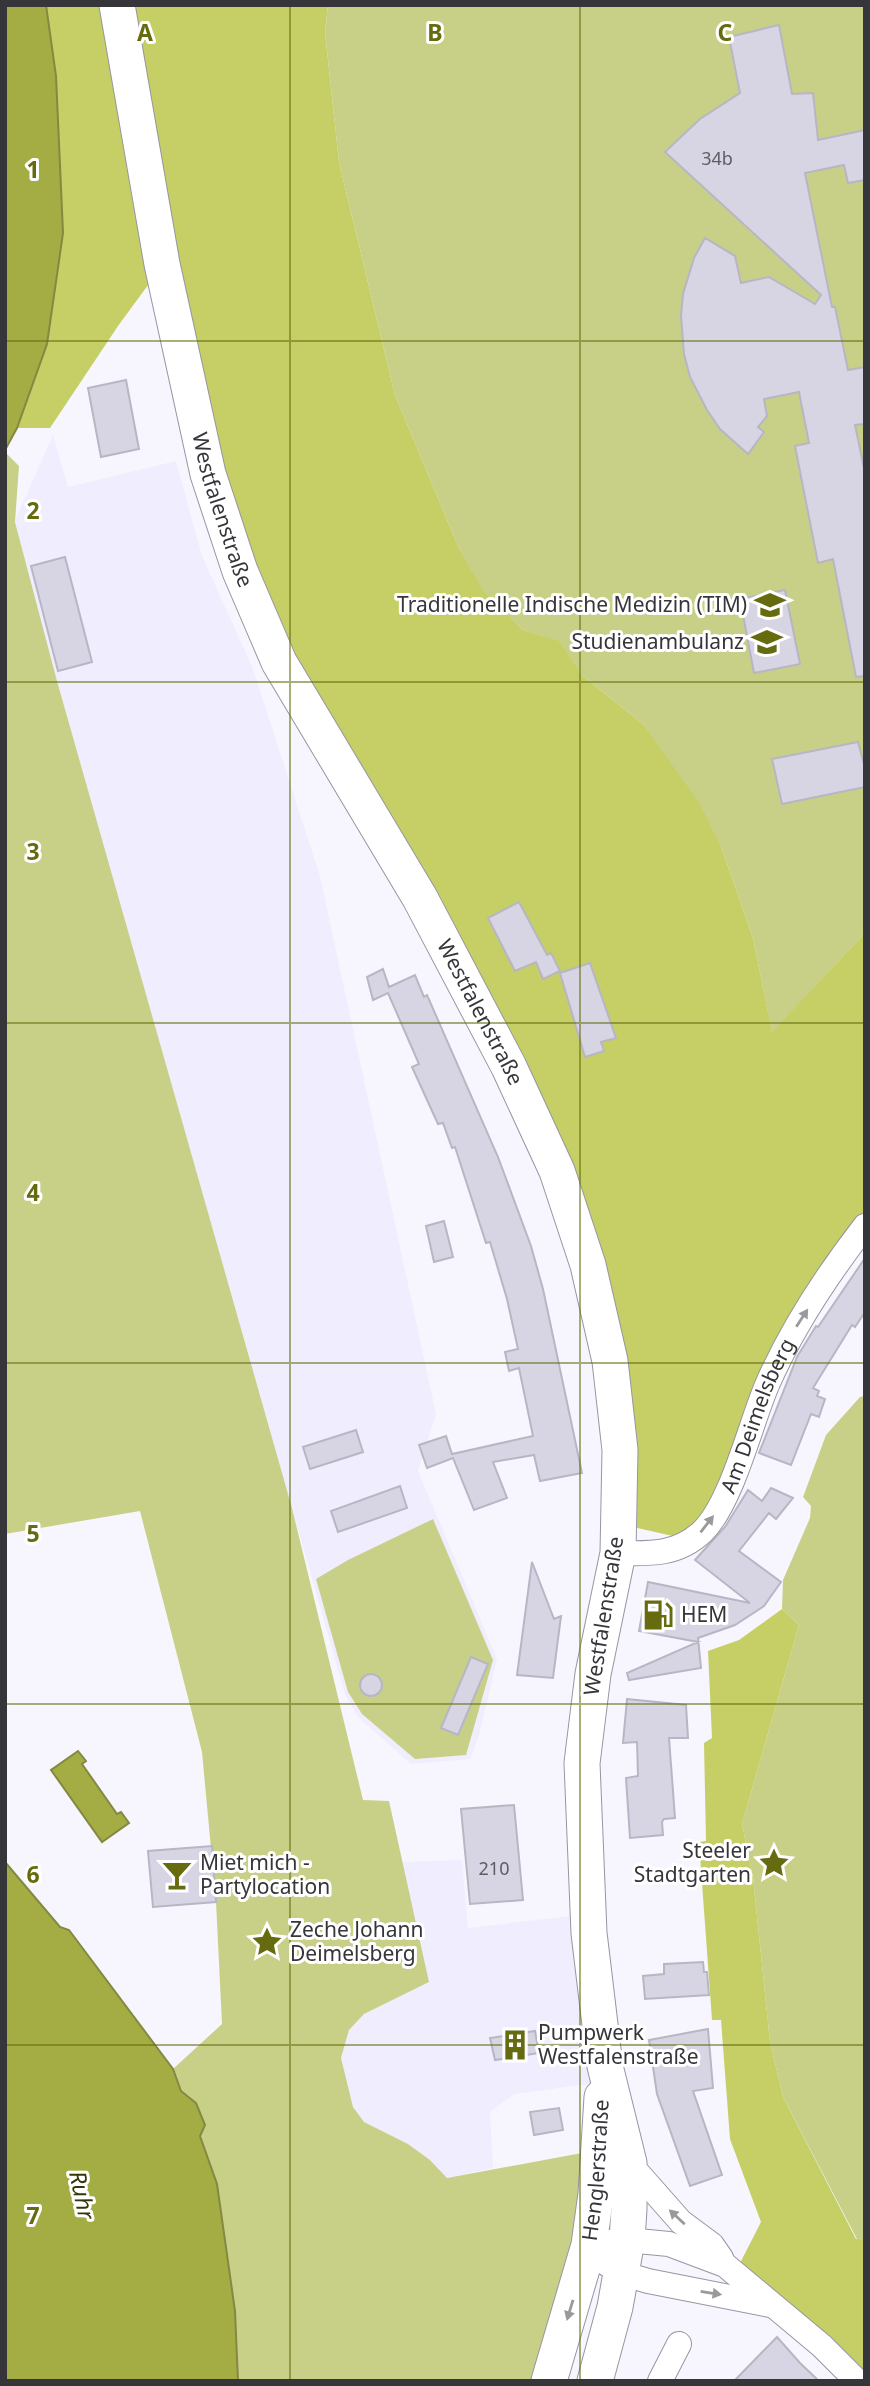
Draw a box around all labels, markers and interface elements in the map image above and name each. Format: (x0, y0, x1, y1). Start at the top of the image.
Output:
text: A (137, 16, 153, 48)
text: B (427, 16, 443, 48)
text: C (718, 16, 733, 48)
house number: 34b (701, 146, 733, 170)
text: 1 (26, 153, 40, 185)
street label: Westfalenstraße (186, 430, 260, 591)
text: 2 (26, 494, 40, 526)
school or university icon: Traditionelle Indische Medizin (TIM) (753, 588, 787, 622)
place label: Traditionelle Indische Medizin (TIM) (397, 590, 747, 618)
school or university icon: Studienambulanz (750, 625, 784, 659)
place label: Studienambulanz (571, 627, 744, 655)
text: 3 (26, 835, 40, 867)
street label: Westfalenstraße (431, 934, 530, 1089)
text: 4 (26, 1176, 40, 1208)
one-way arrow (795, 1308, 808, 1328)
street label: Am Deimelsberg (714, 1333, 801, 1497)
one-way arrow (699, 1515, 714, 1533)
text: 5 (26, 1517, 40, 1549)
street label: Westfalenstraße (577, 1534, 629, 1697)
fuel station icon: HEM (641, 1598, 675, 1632)
place label: HEM (681, 1600, 727, 1628)
place label: Steeler Stadtgarten (634, 1836, 751, 1888)
place icon: Steeler Stadtgarten (757, 1846, 791, 1880)
place label: Miet mich - Partylocation (200, 1848, 330, 1900)
house number: 210 (479, 1856, 509, 1880)
text: 6 (26, 1858, 40, 1890)
bar icon: Miet mich - Partylocation (160, 1858, 194, 1892)
place label: Zeche Johann Deimelsberg (290, 1915, 423, 1967)
place icon: Zeche Johann Deimelsberg (250, 1925, 284, 1959)
place label: Pumpwerk Westfalenstraße (538, 2018, 699, 2070)
building icon: Pumpwerk Westfalenstraße (498, 2028, 532, 2062)
street label: Henglerstraße (575, 2098, 615, 2243)
water label: Ruhr (62, 2168, 104, 2223)
text: 7 (26, 2199, 40, 2231)
one-way arrow (669, 2209, 686, 2226)
one-way arrow (700, 2288, 722, 2299)
one-way arrow (564, 2300, 574, 2321)

